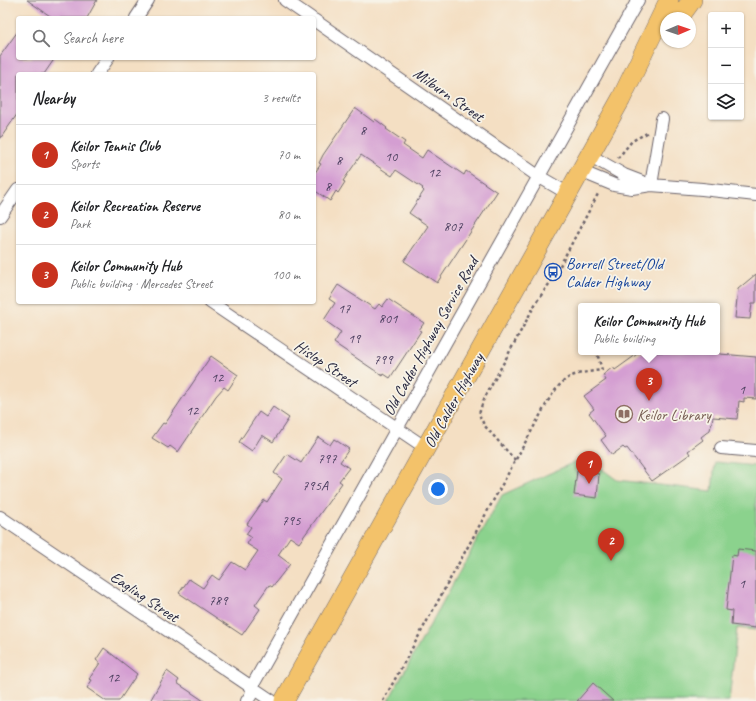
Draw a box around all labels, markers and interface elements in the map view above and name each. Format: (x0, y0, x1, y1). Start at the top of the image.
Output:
north arrow (660, 12, 696, 48)
map controls (708, 12, 744, 120)
button: + (708, 12, 744, 48)
search box (16, 16, 316, 60)
icon: search (30, 27, 52, 49)
text: Search here (62, 29, 123, 48)
button: − (708, 48, 744, 84)
street label: Milburn Street (409, 63, 489, 127)
button: layers (708, 84, 744, 120)
text: Nearby (32, 88, 75, 109)
text: 3 results (262, 90, 300, 106)
house number: 8 (360, 122, 368, 139)
text: Keilor Tennis Club (70, 137, 160, 156)
text: 1 (42, 147, 48, 163)
text: 70 m (278, 147, 300, 163)
house number: 10 (385, 148, 399, 165)
house number: 8 (336, 152, 344, 169)
text: Sports (70, 156, 99, 172)
house number: 12 (428, 164, 442, 181)
house number: 8 (325, 178, 333, 195)
text: Keilor Recreation Reserve (70, 197, 200, 216)
text: 2 (42, 207, 48, 223)
text: 80 m (278, 207, 300, 223)
text: Park (70, 216, 91, 232)
house number: 807 (444, 218, 463, 235)
street label: Old Calder Highway Service Road (379, 254, 481, 418)
place label: Borrell Street/Old Calder Highway (566, 254, 666, 292)
text: Keilor Community Hub (70, 257, 182, 276)
bus stop icon: Borrell Street/Old Calder Highway (543, 262, 563, 282)
text: 3 (42, 267, 48, 283)
text: 100 m (272, 267, 300, 283)
text: Public building · Mercedes Street (70, 276, 212, 292)
house number: 17 (338, 300, 351, 317)
popup (578, 303, 720, 355)
house number: 801 (379, 310, 398, 327)
text: Keilor Community Hub (593, 312, 705, 331)
house number: 19 (348, 330, 362, 347)
text: Public building (593, 331, 655, 347)
street label: Hislop Street (291, 336, 363, 393)
street label: Old Calder Highway (419, 350, 487, 450)
house number: 799 (374, 351, 394, 368)
pin: 3 (636, 368, 662, 401)
house number: 12 (211, 369, 225, 386)
house number: 1 (739, 381, 746, 398)
house number: 12 (186, 402, 200, 419)
library icon: Keilor Library (614, 404, 634, 424)
place label: Keilor Library (637, 405, 712, 425)
house number: 797 (318, 450, 337, 467)
pin: 1 (576, 451, 602, 484)
house number: 795A (302, 477, 329, 494)
your location (428, 479, 448, 499)
house number: 795 (282, 512, 301, 529)
pin: 2 (598, 528, 624, 561)
street label: Eagling Street (106, 567, 184, 628)
house number: 1 (739, 575, 746, 592)
house number: 789 (209, 592, 229, 609)
house number: 12 (107, 669, 121, 686)

